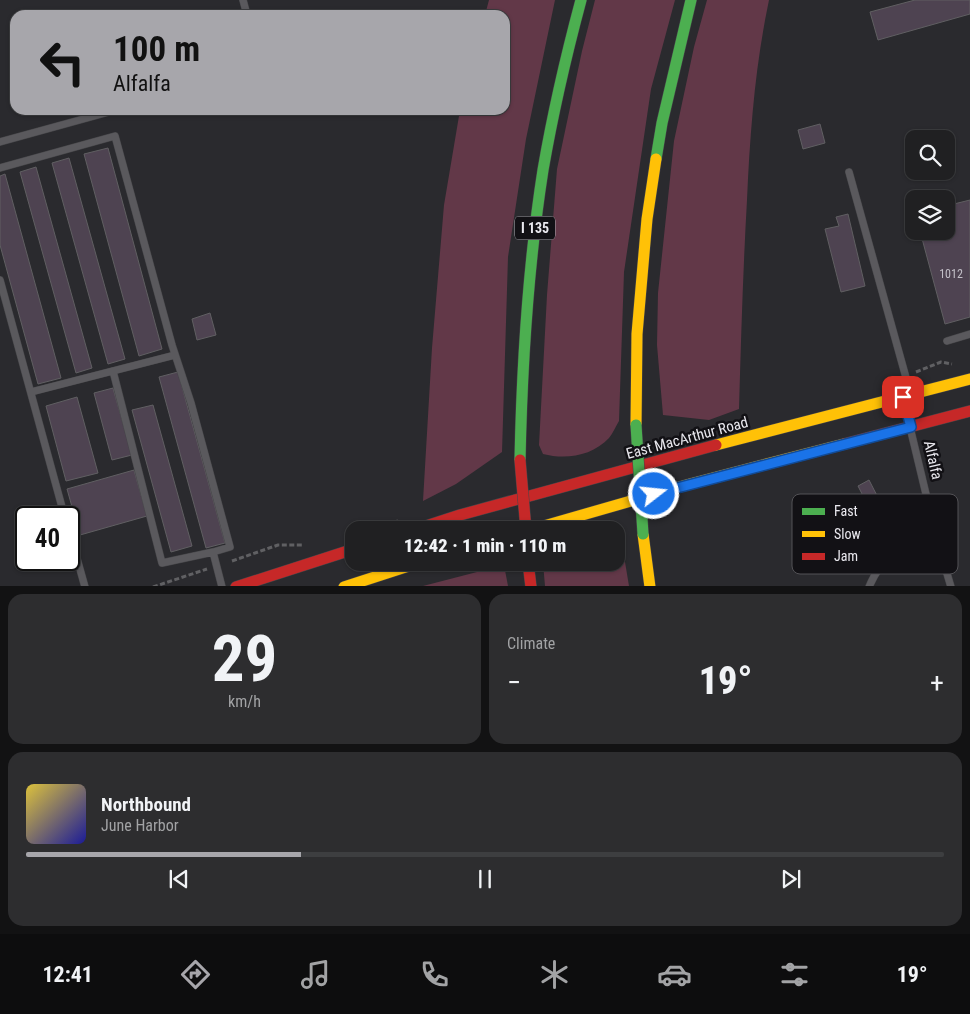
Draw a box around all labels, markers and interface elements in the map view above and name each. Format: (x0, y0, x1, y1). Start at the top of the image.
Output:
text: 100 m (113, 29, 200, 70)
icon: left (30, 30, 95, 95)
text: Alfalfa (113, 71, 171, 96)
map controls (905, 130, 955, 240)
button: search (905, 130, 955, 180)
button: layers (905, 190, 955, 240)
road number: I 135 (515, 217, 555, 240)
house number: 1012 (939, 267, 963, 281)
pin (882, 376, 924, 418)
icon: arrive (889, 383, 917, 411)
street label: East MacArthur Road (624, 413, 750, 463)
street label: Alfalfa (920, 439, 946, 481)
position arrow (627, 467, 679, 519)
legend (792, 494, 958, 574)
text: Fast (834, 503, 858, 519)
speed limit sign: 40 (15, 506, 80, 571)
text: Slow (834, 526, 861, 542)
text: 12:42 · 1 min · 110 m (404, 534, 566, 557)
text: Jam (834, 548, 858, 564)
text: 29 (212, 621, 277, 697)
text: Climate (507, 634, 555, 653)
text: 19° (699, 659, 752, 703)
text: − (507, 666, 521, 699)
text: + (930, 666, 944, 699)
text: km/h (228, 692, 261, 711)
text: Northbound (101, 793, 191, 816)
text: June Harbor (101, 816, 179, 835)
icon: previous (165, 865, 193, 893)
icon: pause (471, 865, 499, 893)
icon: next (777, 865, 805, 893)
icon: directions (178, 957, 213, 992)
icon: music (298, 957, 333, 992)
icon: phone (417, 957, 452, 992)
icon: climate (537, 957, 572, 992)
icon: car (657, 957, 692, 992)
icon: filters (777, 957, 812, 992)
text: 12:41 (42, 962, 93, 987)
text: 19° (897, 962, 928, 987)

